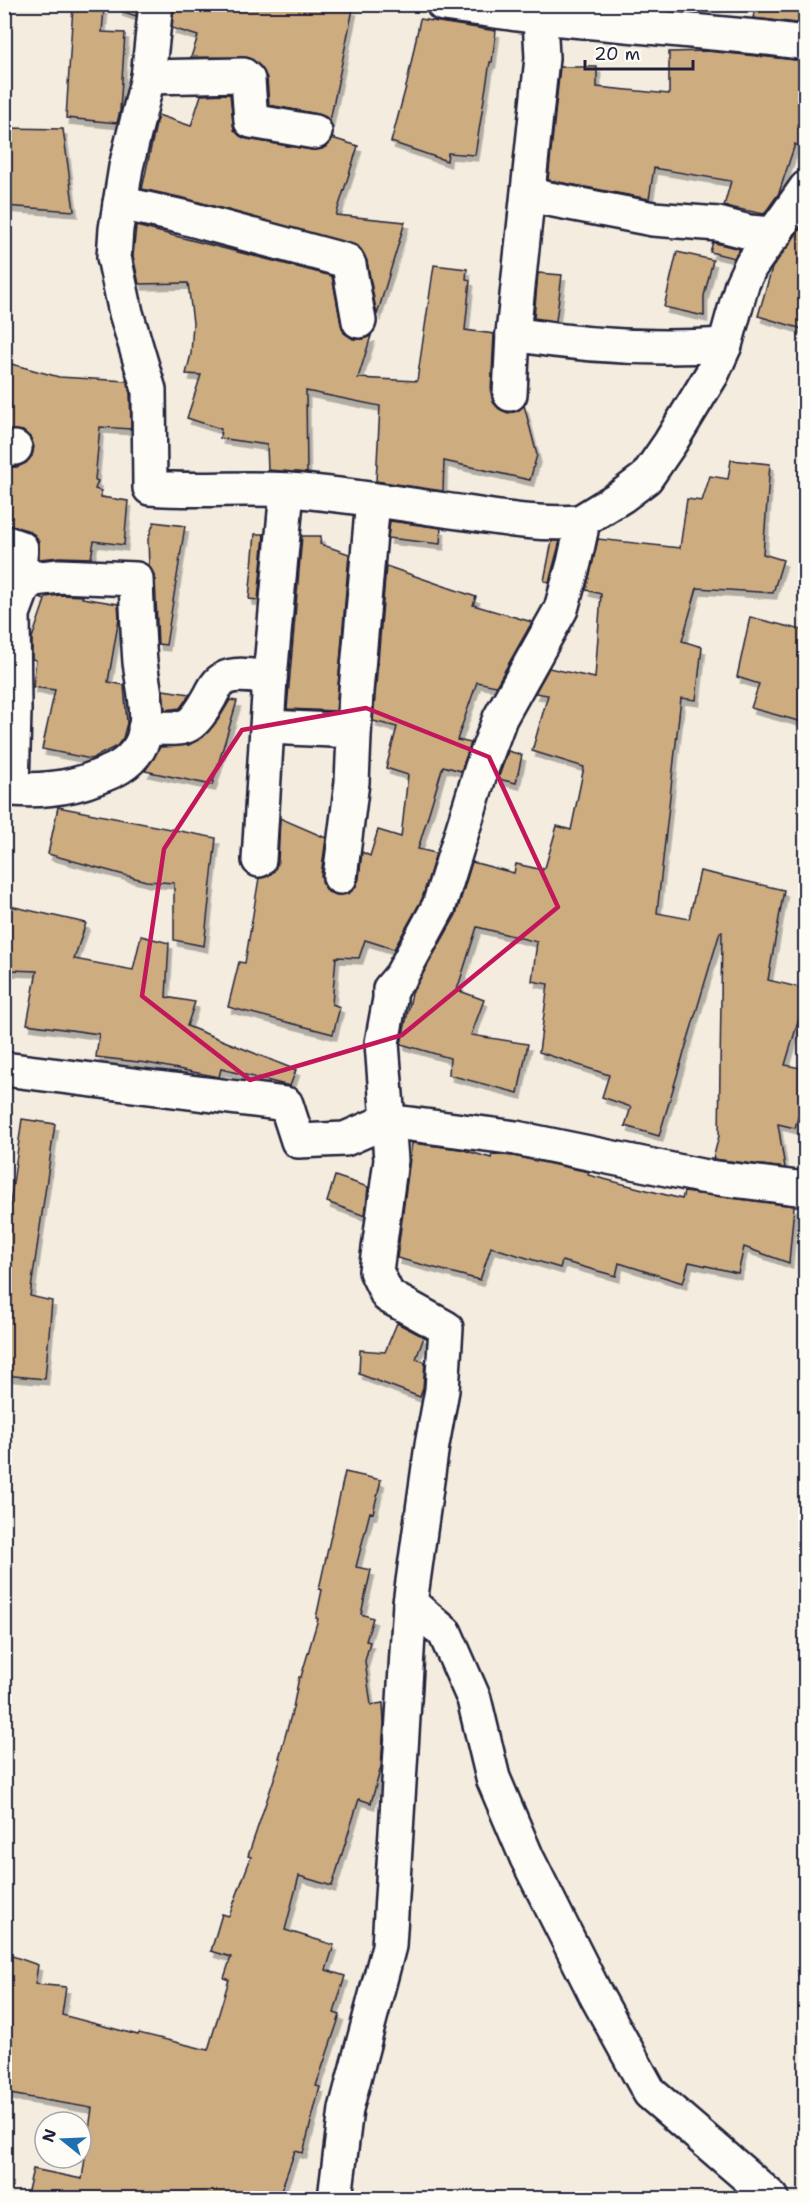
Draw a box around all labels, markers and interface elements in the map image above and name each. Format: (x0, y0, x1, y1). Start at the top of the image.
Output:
scale bar (585, 33, 693, 71)
text: 20 m (594, 42, 640, 66)
north arrow (33, 2110, 93, 2170)
text: N (37, 2126, 61, 2145)

